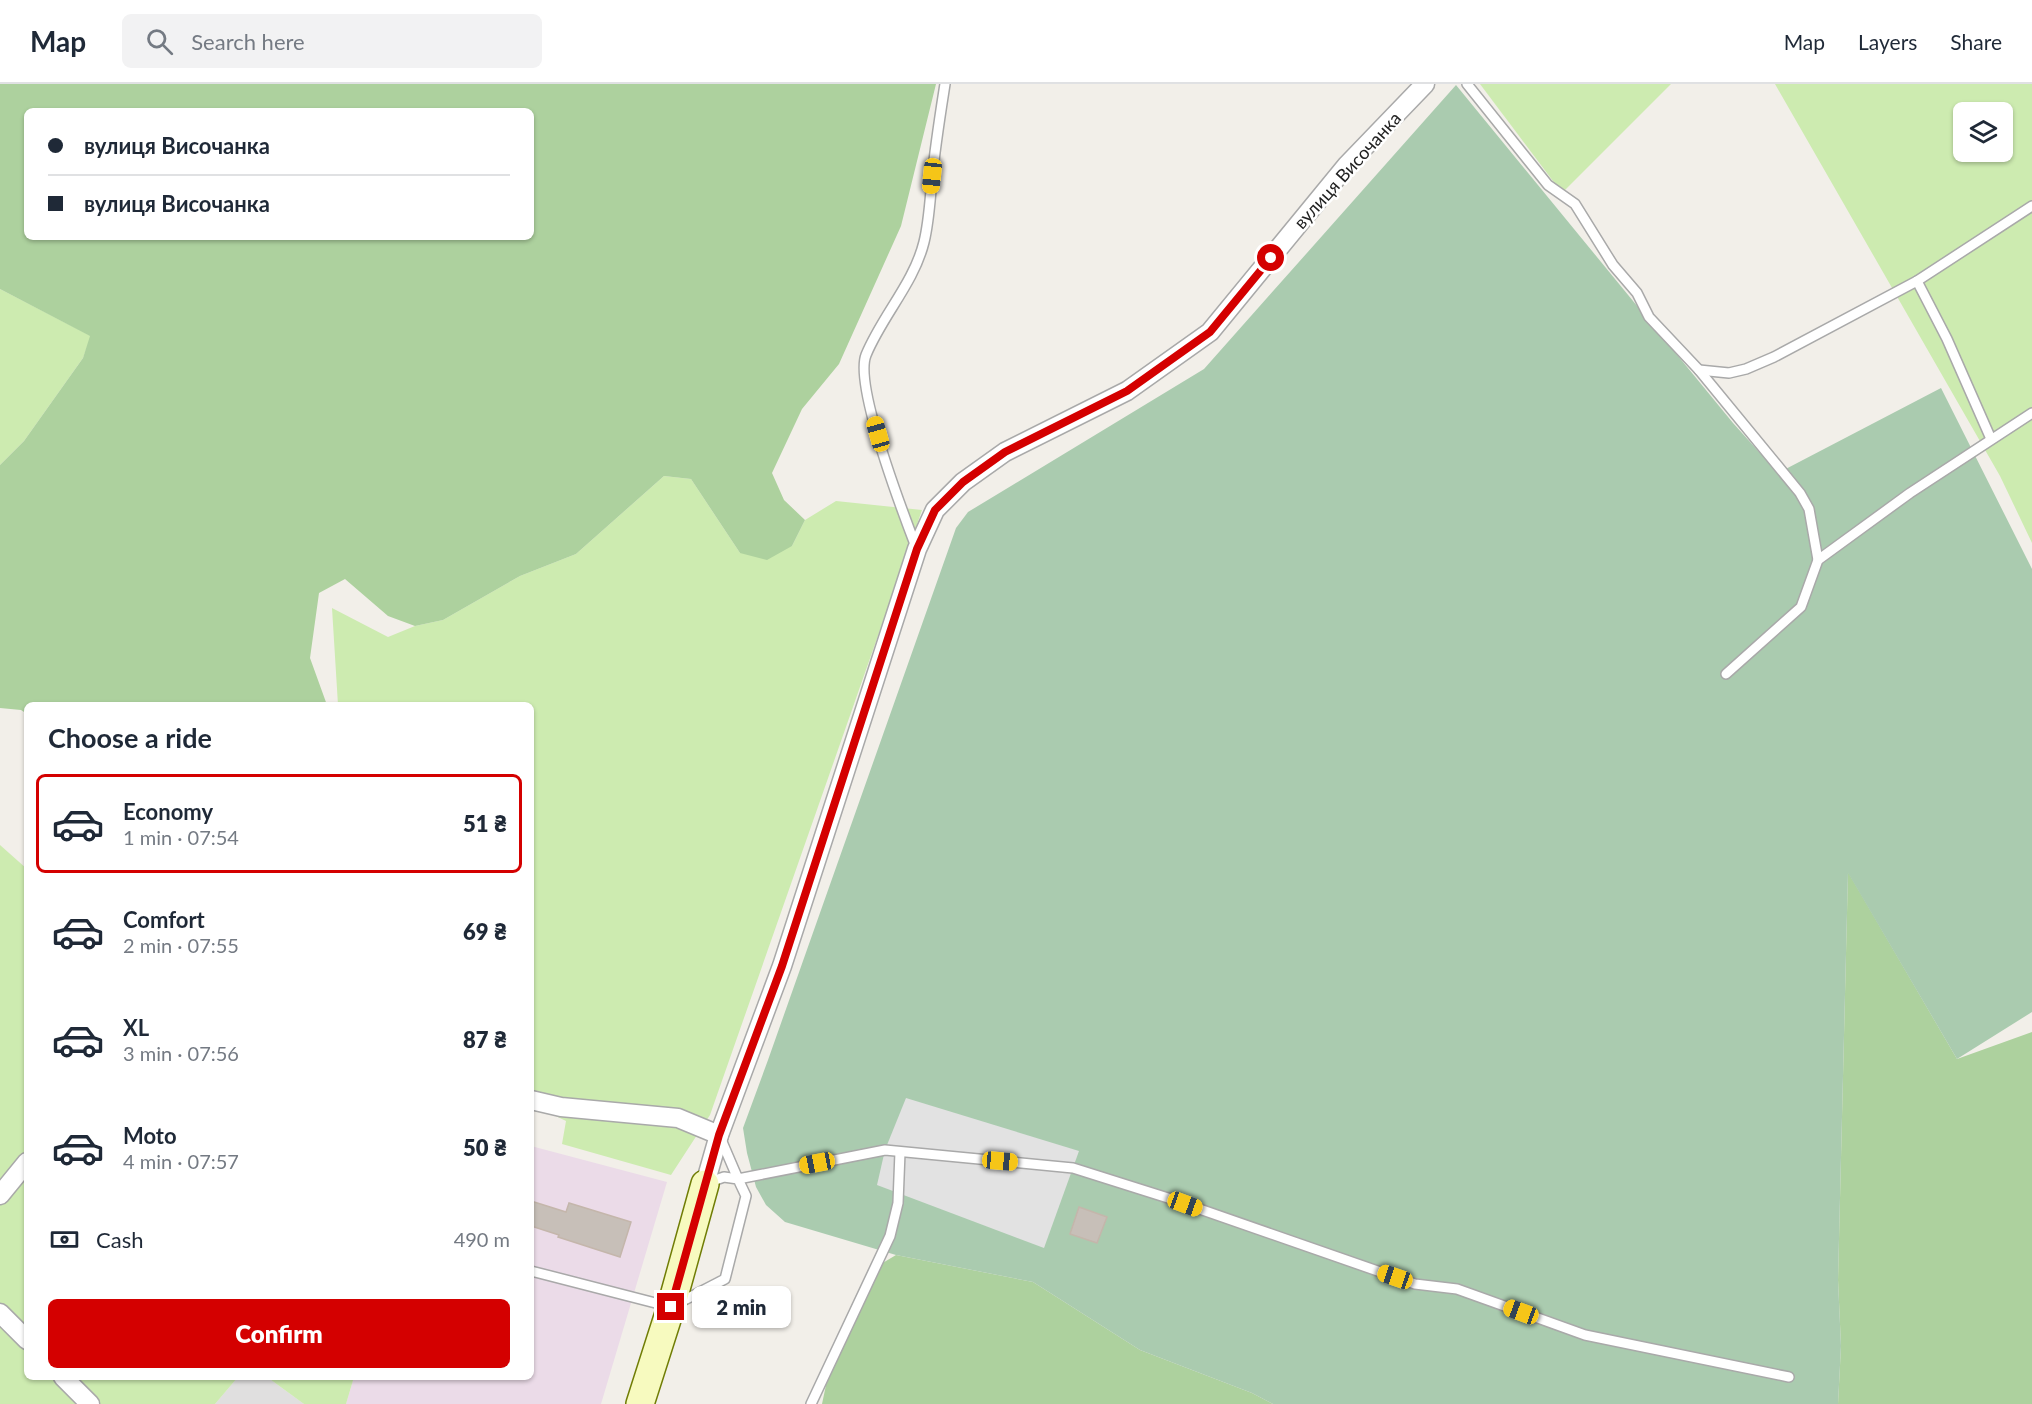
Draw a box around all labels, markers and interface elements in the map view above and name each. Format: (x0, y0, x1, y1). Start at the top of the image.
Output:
search box (122, 14, 542, 68)
text: Map (30, 24, 86, 58)
icon: search (143, 25, 176, 58)
text: Search here (191, 28, 305, 55)
text: Map (1784, 29, 1825, 54)
text: Layers (1858, 29, 1917, 54)
text: Share (1950, 29, 2002, 54)
map controls (1953, 102, 2013, 162)
button: layers (1953, 102, 2013, 162)
street label: вулиця Височанка (1289, 107, 1405, 233)
text: вулиця Височанка (84, 132, 270, 159)
car (921, 157, 943, 195)
text: вулиця Височанка (84, 190, 270, 217)
route start (1257, 244, 1284, 271)
car (864, 414, 892, 454)
text: Choose a ride (48, 721, 212, 754)
icon: car (51, 797, 105, 851)
text: Economy (123, 798, 213, 825)
text: 51 ₴ (463, 810, 507, 837)
text: 1 min · 07:54 (123, 825, 239, 849)
icon: car (51, 905, 105, 959)
text: Comfort (123, 906, 205, 933)
text: 69 ₴ (463, 918, 507, 945)
text: 2 min · 07:55 (123, 933, 239, 957)
icon: car (51, 1013, 105, 1067)
text: XL (123, 1014, 149, 1041)
text: 87 ₴ (463, 1026, 507, 1053)
text: 3 min · 07:56 (123, 1041, 239, 1065)
icon: car (51, 1121, 105, 1175)
text: Moto (123, 1122, 177, 1149)
text: 50 ₴ (463, 1134, 507, 1161)
text: 4 min · 07:57 (123, 1149, 239, 1173)
car (981, 1150, 1019, 1172)
car (798, 1151, 836, 1175)
car (1165, 1189, 1205, 1219)
icon: cash (48, 1223, 81, 1256)
text: Cash (96, 1226, 143, 1253)
text: 490 m (454, 1227, 510, 1251)
car (1375, 1263, 1415, 1291)
callout: 2 min (692, 1286, 791, 1328)
route end (657, 1293, 684, 1320)
text: 2 min (717, 1295, 766, 1319)
car (1501, 1297, 1541, 1327)
button: Confirm (48, 1299, 510, 1368)

